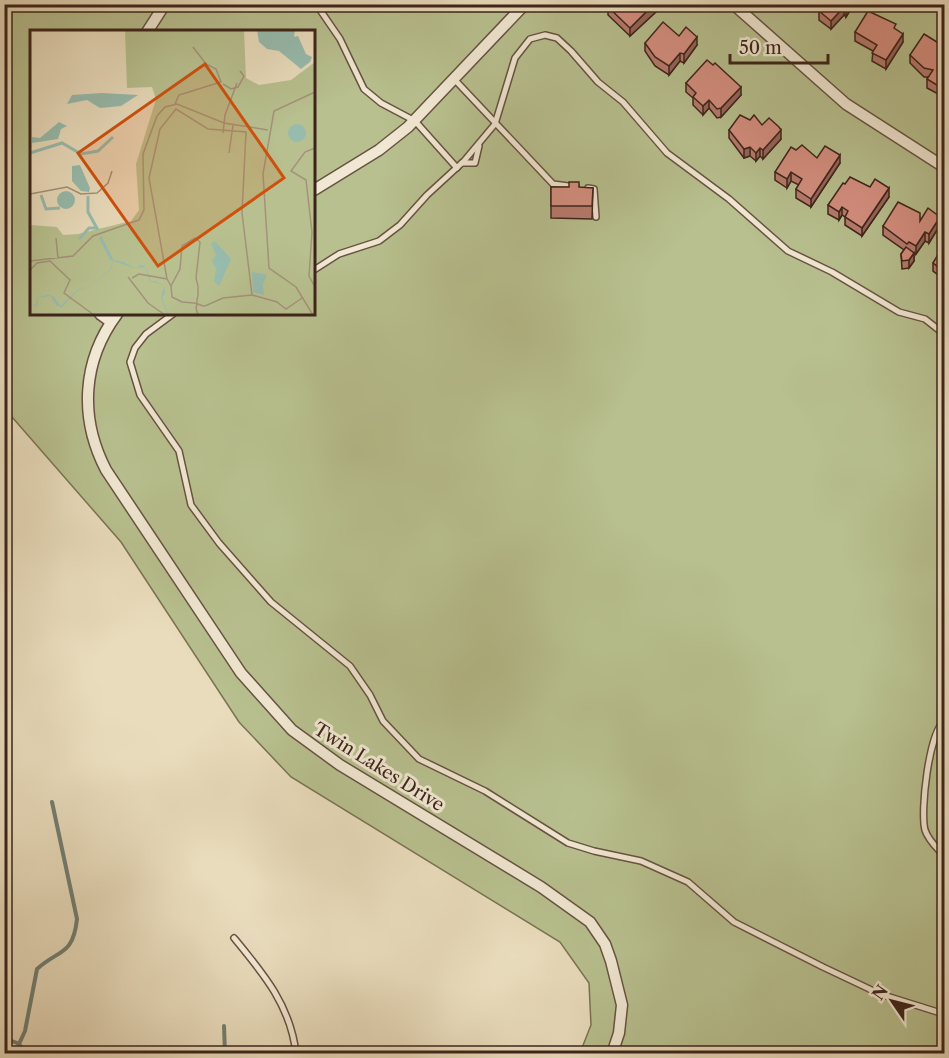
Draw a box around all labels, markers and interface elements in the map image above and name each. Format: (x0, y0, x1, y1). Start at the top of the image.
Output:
scale bar (730, 27, 828, 65)
inset map (30, 30, 315, 315)
text: 50 m (739, 37, 782, 59)
street label: Twin Lakes Drive (310, 718, 448, 816)
north arrow (862, 971, 922, 1031)
text: N (868, 981, 892, 1004)

